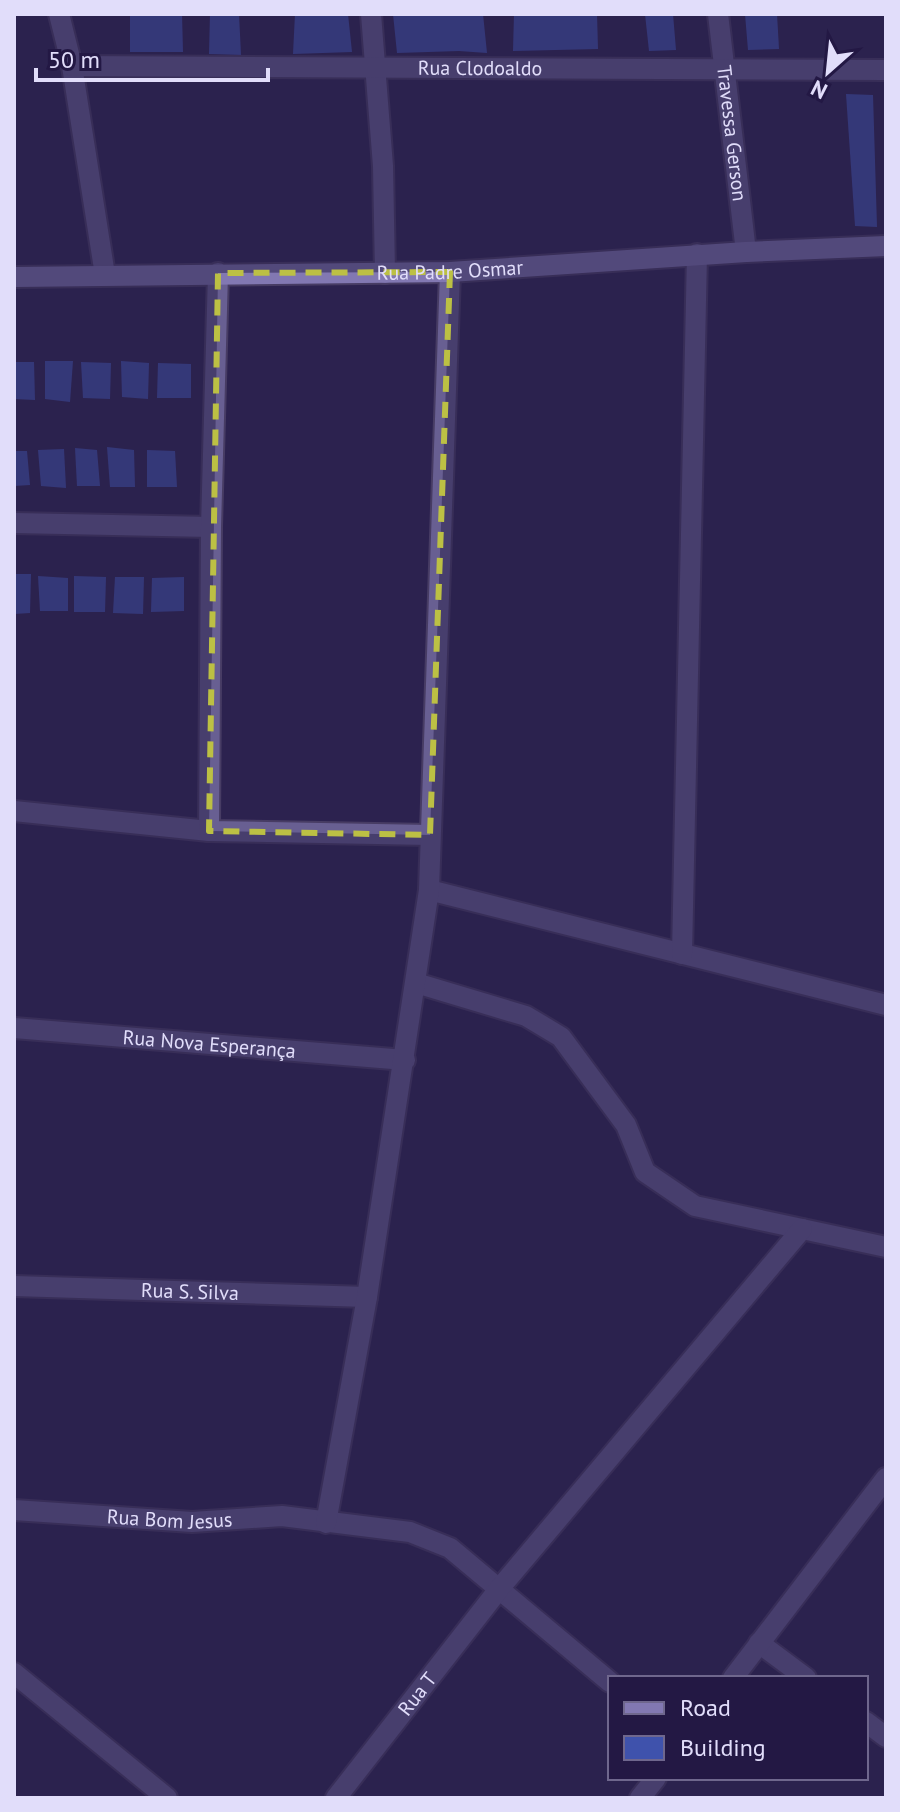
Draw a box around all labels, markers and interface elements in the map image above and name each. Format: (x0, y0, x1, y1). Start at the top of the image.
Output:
scale bar (36, 32, 268, 82)
north arrow (788, 32, 868, 112)
text: 50 m (48, 44, 100, 75)
street label: Rua Clodoaldo (418, 55, 542, 81)
street label: Travessa Gerson (711, 64, 753, 203)
text: N (806, 74, 832, 106)
street label: Rua Padre Osmar (377, 254, 524, 286)
street label: Rua Nova Esperança (122, 1024, 297, 1064)
street label: Rua S. Silva (141, 1277, 239, 1306)
street label: Rua Bom Jesus (106, 1503, 233, 1535)
street label: Rua T (392, 1667, 442, 1721)
legend (608, 1676, 868, 1780)
text: Road (680, 1692, 731, 1723)
text: Building (680, 1732, 766, 1763)

